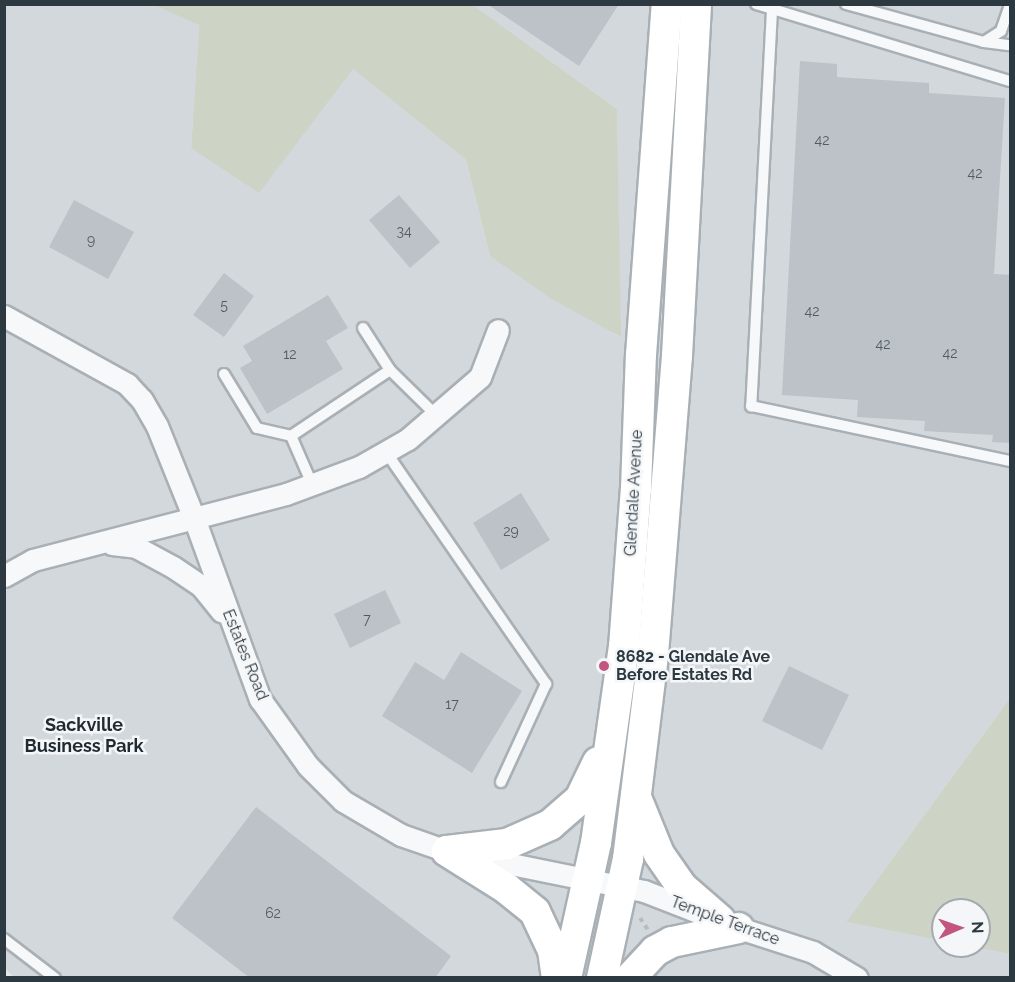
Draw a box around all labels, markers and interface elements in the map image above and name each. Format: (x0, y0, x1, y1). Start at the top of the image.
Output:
house number: 42 (815, 132, 829, 148)
house number: 42 (968, 165, 982, 181)
house number: 34 (396, 223, 412, 239)
house number: 9 (87, 232, 95, 248)
house number: 5 (220, 297, 228, 313)
house number: 42 (805, 303, 819, 319)
house number: 42 (876, 336, 890, 352)
house number: 42 (943, 345, 957, 361)
house number: 12 (283, 346, 297, 362)
street label: Glendale Avenue (621, 429, 647, 557)
house number: 29 (503, 523, 519, 539)
street label: Estates Road (218, 607, 272, 703)
house number: 7 (363, 611, 371, 627)
place label: 8682 - Glendale Ave Before Estates Rd (616, 647, 771, 685)
marker: 8682 - Glendale Ave Before Estates Rd (597, 659, 611, 673)
house number: 17 (445, 696, 459, 712)
district label: Sackville Business Park (25, 715, 143, 758)
street label: Temple Terrace (668, 892, 782, 950)
north arrow (931, 898, 991, 958)
house number: 62 (265, 905, 281, 921)
text: N (968, 921, 987, 934)

